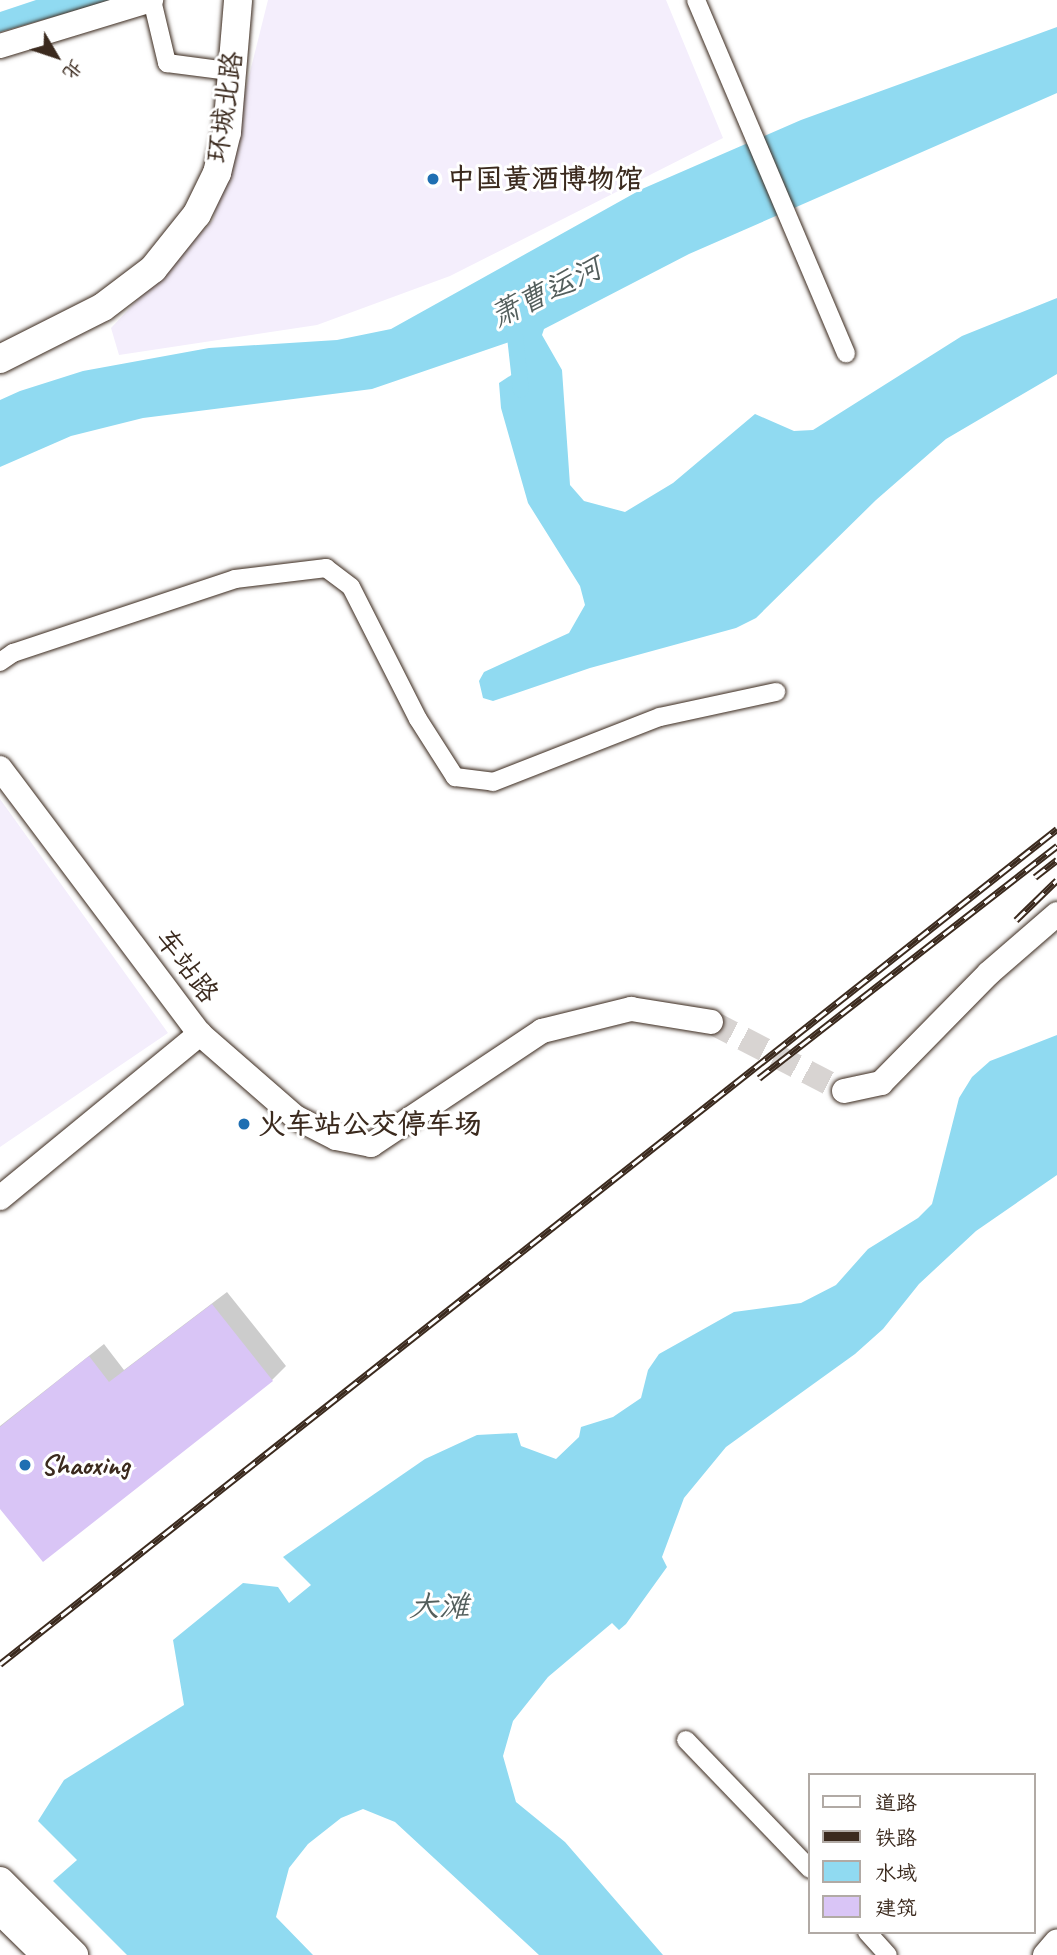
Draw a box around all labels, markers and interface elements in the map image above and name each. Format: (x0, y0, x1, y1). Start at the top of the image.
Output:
north arrow (21, 21, 91, 91)
street label: 环城北路 (201, 49, 249, 165)
text: 北 (57, 54, 88, 84)
place label: 中国黄酒博物馆 (447, 162, 643, 196)
marker: 中国黄酒博物馆 (425, 171, 441, 187)
water label: 萧曹运河 (484, 250, 608, 334)
street label: 车站路 (148, 922, 226, 1010)
place label: 火车站公交停车场 (258, 1107, 482, 1141)
marker: 火车站公交停车场 (236, 1116, 252, 1132)
place label: Shaoxing (41, 1448, 129, 1482)
marker: Shaoxing (15, 1455, 35, 1475)
water label: 大滩 (409, 1588, 469, 1624)
legend (808, 1773, 1036, 1934)
text: 道路 (875, 1790, 917, 1816)
text: 铁路 (875, 1825, 917, 1851)
text: 水域 (875, 1860, 917, 1886)
text: 建筑 (875, 1895, 917, 1921)

